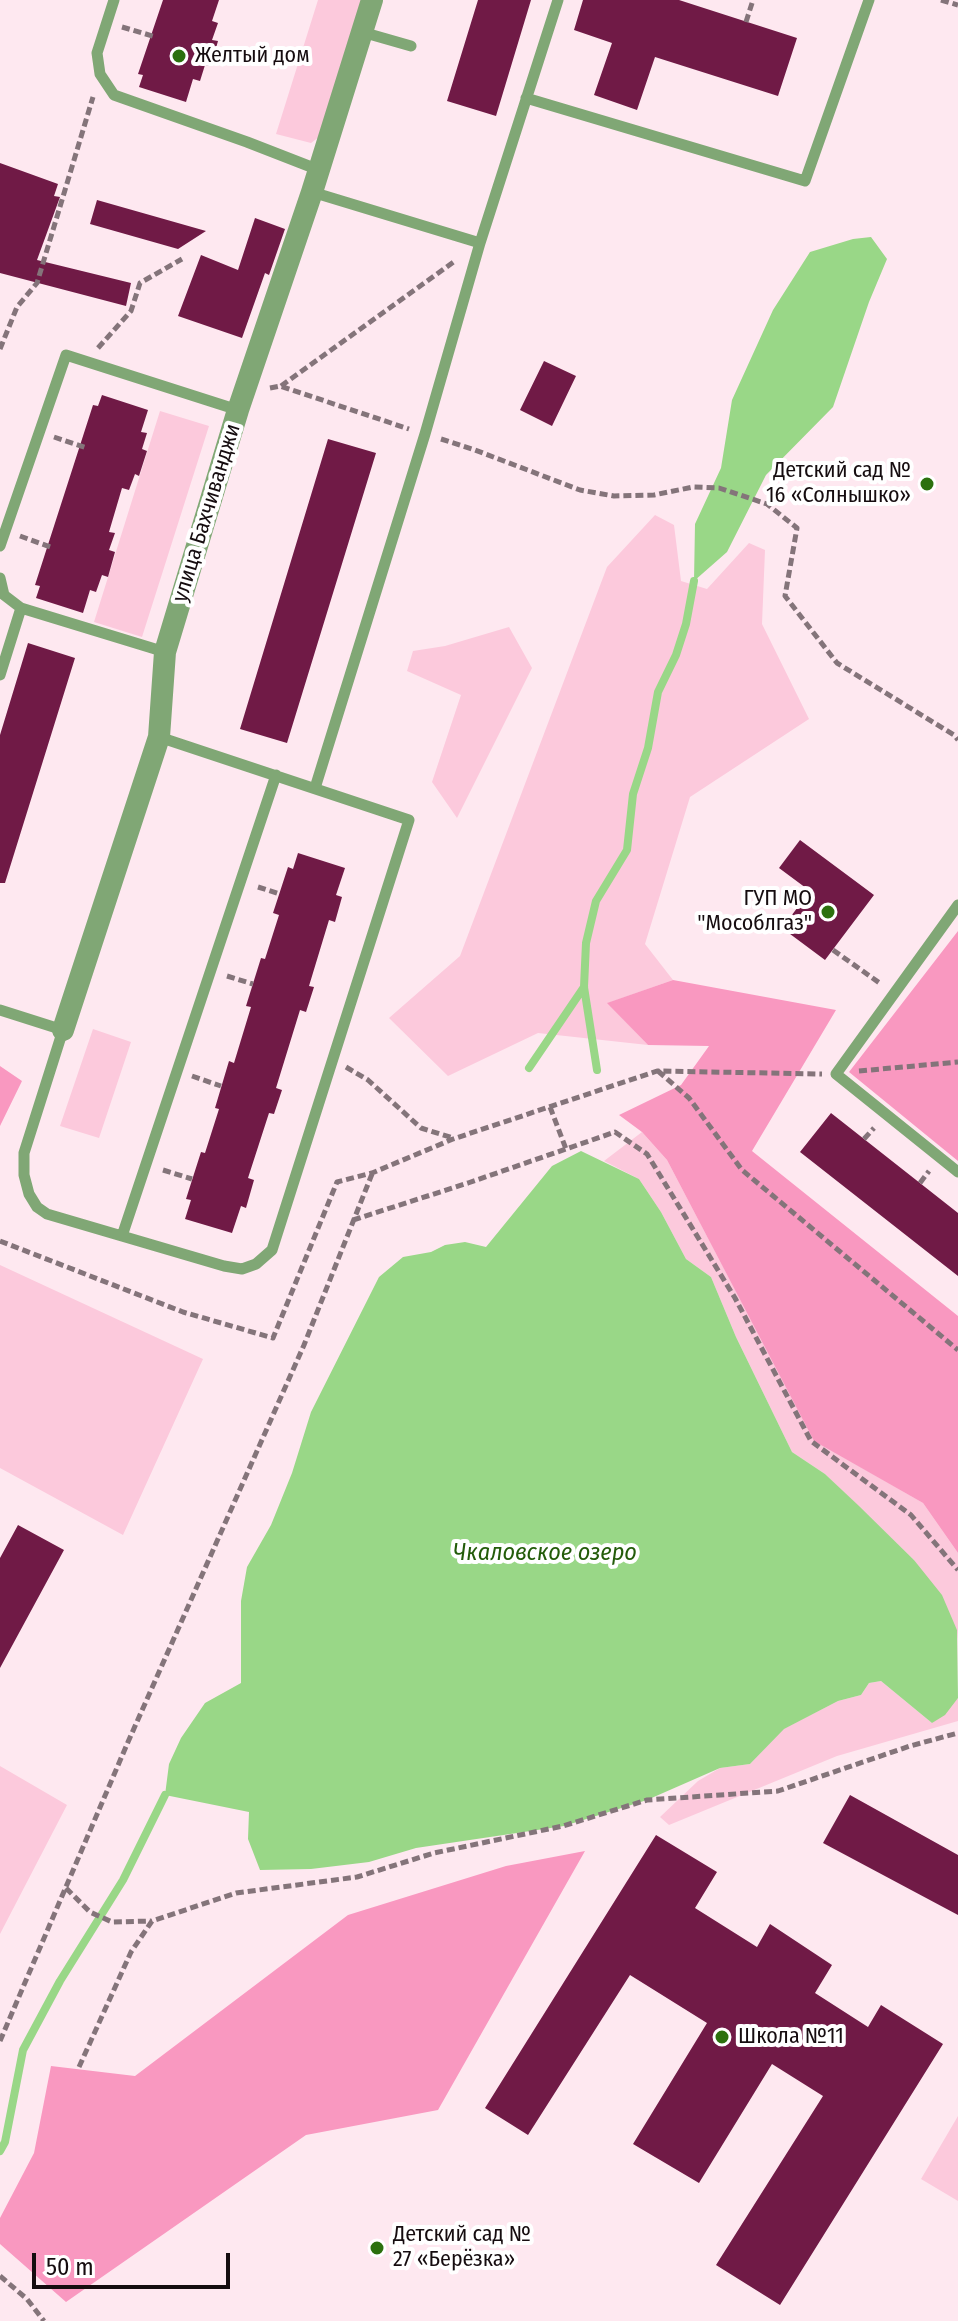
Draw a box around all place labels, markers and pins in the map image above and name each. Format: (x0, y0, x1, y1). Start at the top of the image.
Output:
place label: Желтый дом (195, 43, 310, 69)
marker: Желтый дом (170, 47, 188, 65)
place label: Детский сад № 16 «Солнышко» (766, 458, 911, 510)
marker: Детский сад № 16 «Солнышко» (918, 475, 936, 493)
place label: ГУП МО "Мособлгаз" (697, 886, 812, 938)
marker: ГУП МО "Мособлгаз" (819, 903, 837, 921)
place label: Школа №11 (738, 2024, 844, 2050)
marker: Школа №11 (713, 2028, 731, 2046)
place label: Детский сад № 27 «Берёзка» (393, 2222, 531, 2274)
marker: Детский сад № 27 «Берёзка» (368, 2239, 386, 2257)

